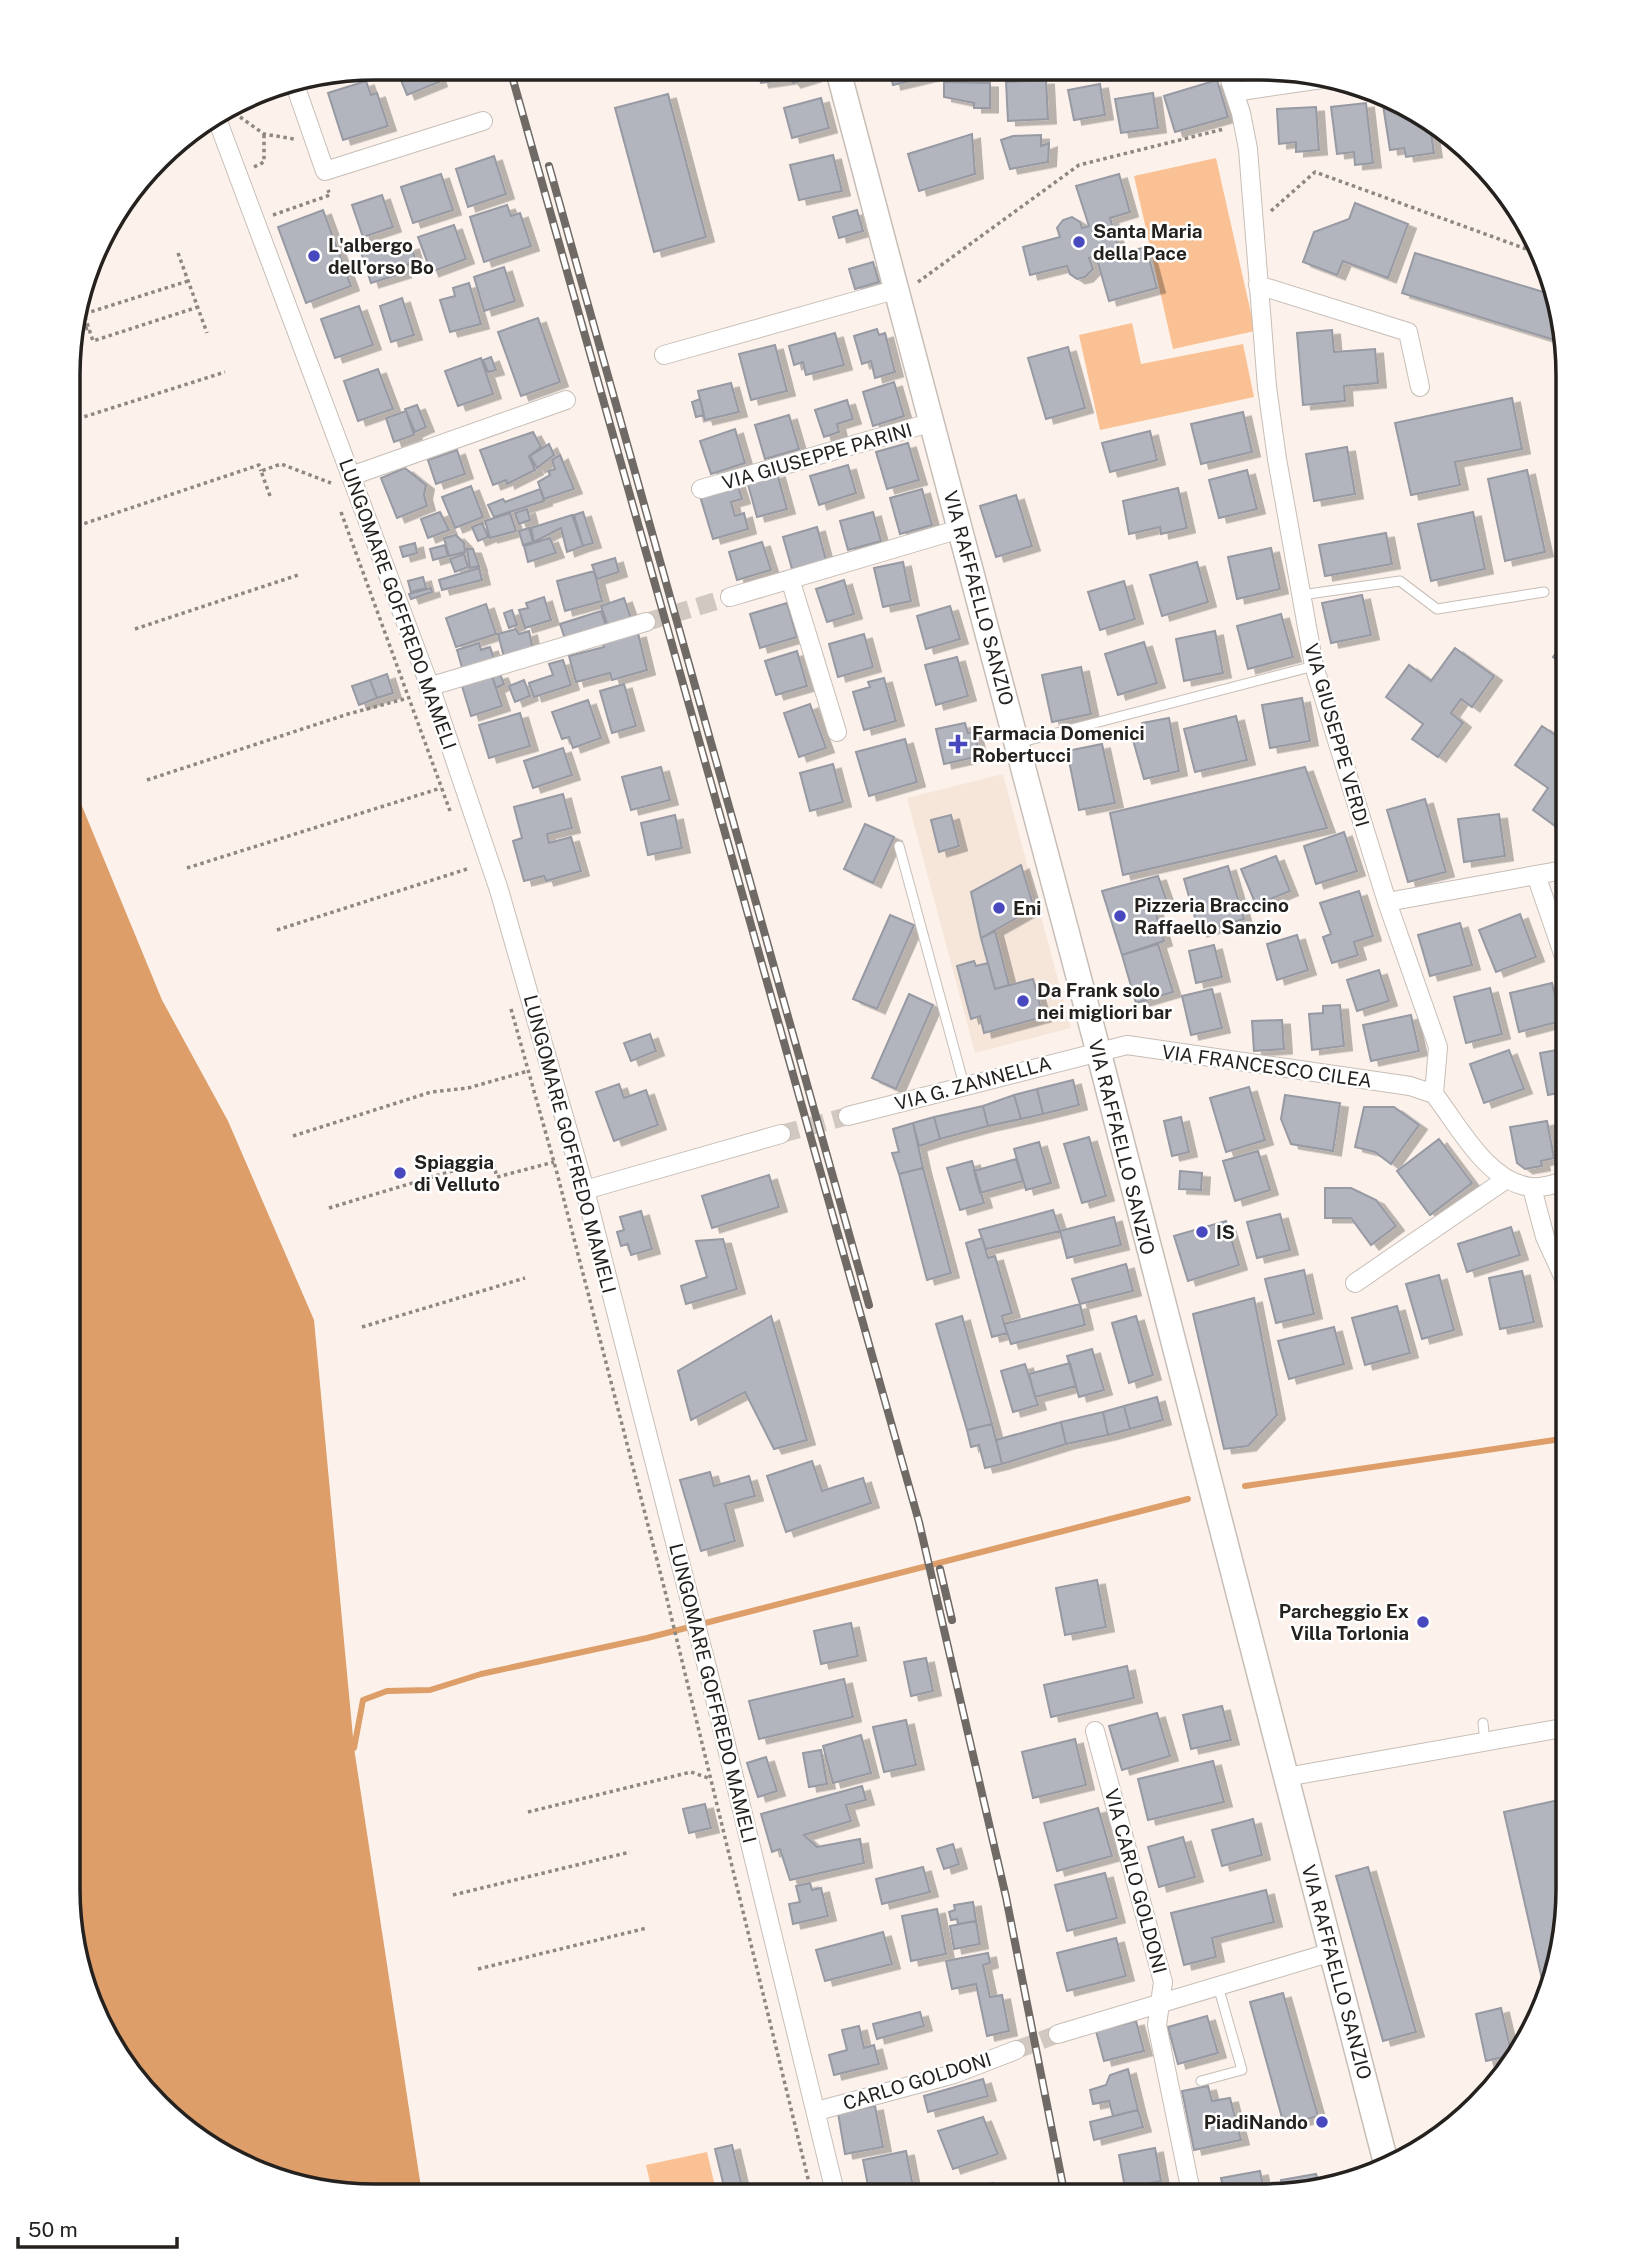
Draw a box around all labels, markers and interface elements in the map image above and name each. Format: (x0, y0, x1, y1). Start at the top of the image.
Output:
place label: Santa Maria della Pace (1093, 220, 1202, 264)
place label: L'albergo dell'orso Bo (328, 234, 434, 278)
marker: Santa Maria della Pace (1071, 234, 1087, 250)
marker: L'albergo dell'orso Bo (306, 248, 322, 264)
street label: VIA GIUSEPPE PARINI (720, 418, 914, 494)
street label: LUNGOMARE GOFFREDO MAMELI (335, 456, 461, 752)
street label: VIA RAFFAELLO SANZIO (940, 488, 1018, 708)
street label: VIA GIUSEPPE VERDI (1300, 641, 1374, 829)
place label: Farmacia Domenici Robertucci (972, 722, 1145, 766)
marker: Farmacia Domenici Robertucci (950, 736, 966, 752)
place label: Pizzeria Braccino Raffaello Sanzio (1134, 894, 1289, 938)
place label: Eni (1013, 897, 1041, 919)
marker: Eni (991, 900, 1007, 916)
marker: Pizzeria Braccino Raffaello Sanzio (1112, 908, 1128, 924)
place label: Da Frank solo nei migliori bar (1037, 979, 1172, 1023)
street label: LUNGOMARE GOFFREDO MAMELI (520, 992, 620, 1296)
marker: Da Frank solo nei migliori bar (1015, 993, 1031, 1009)
street label: VIA RAFFAELLO SANZIO (1085, 1037, 1159, 1257)
street label: VIA FRANCESCO CILEA (1161, 1040, 1373, 1092)
street label: VIA G. ZANNELLA (892, 1052, 1054, 1114)
place label: Spiaggia di Velluto (414, 1151, 500, 1195)
marker: Spiaggia di Velluto (392, 1165, 408, 1181)
place label: IS (1216, 1221, 1235, 1243)
marker: IS (1194, 1224, 1210, 1240)
street label: LUNGOMARE GOFFREDO MAMELI (665, 1541, 761, 1845)
place label: Parcheggio Ex Villa Torlonia (1279, 1600, 1409, 1644)
marker: Parcheggio Ex Villa Torlonia (1415, 1614, 1431, 1630)
street label: VIA CARLO GOLDONI (1101, 1786, 1171, 1976)
street label: VIA RAFFAELLO SANZIO (1298, 1862, 1376, 2082)
street label: CARLO GOLDONI (840, 2048, 994, 2114)
place label: PiadiNando (1204, 2111, 1308, 2133)
marker: PiadiNando (1314, 2114, 1330, 2130)
scale bar (18, 2206, 177, 2250)
text: 50 m (28, 2217, 78, 2242)

